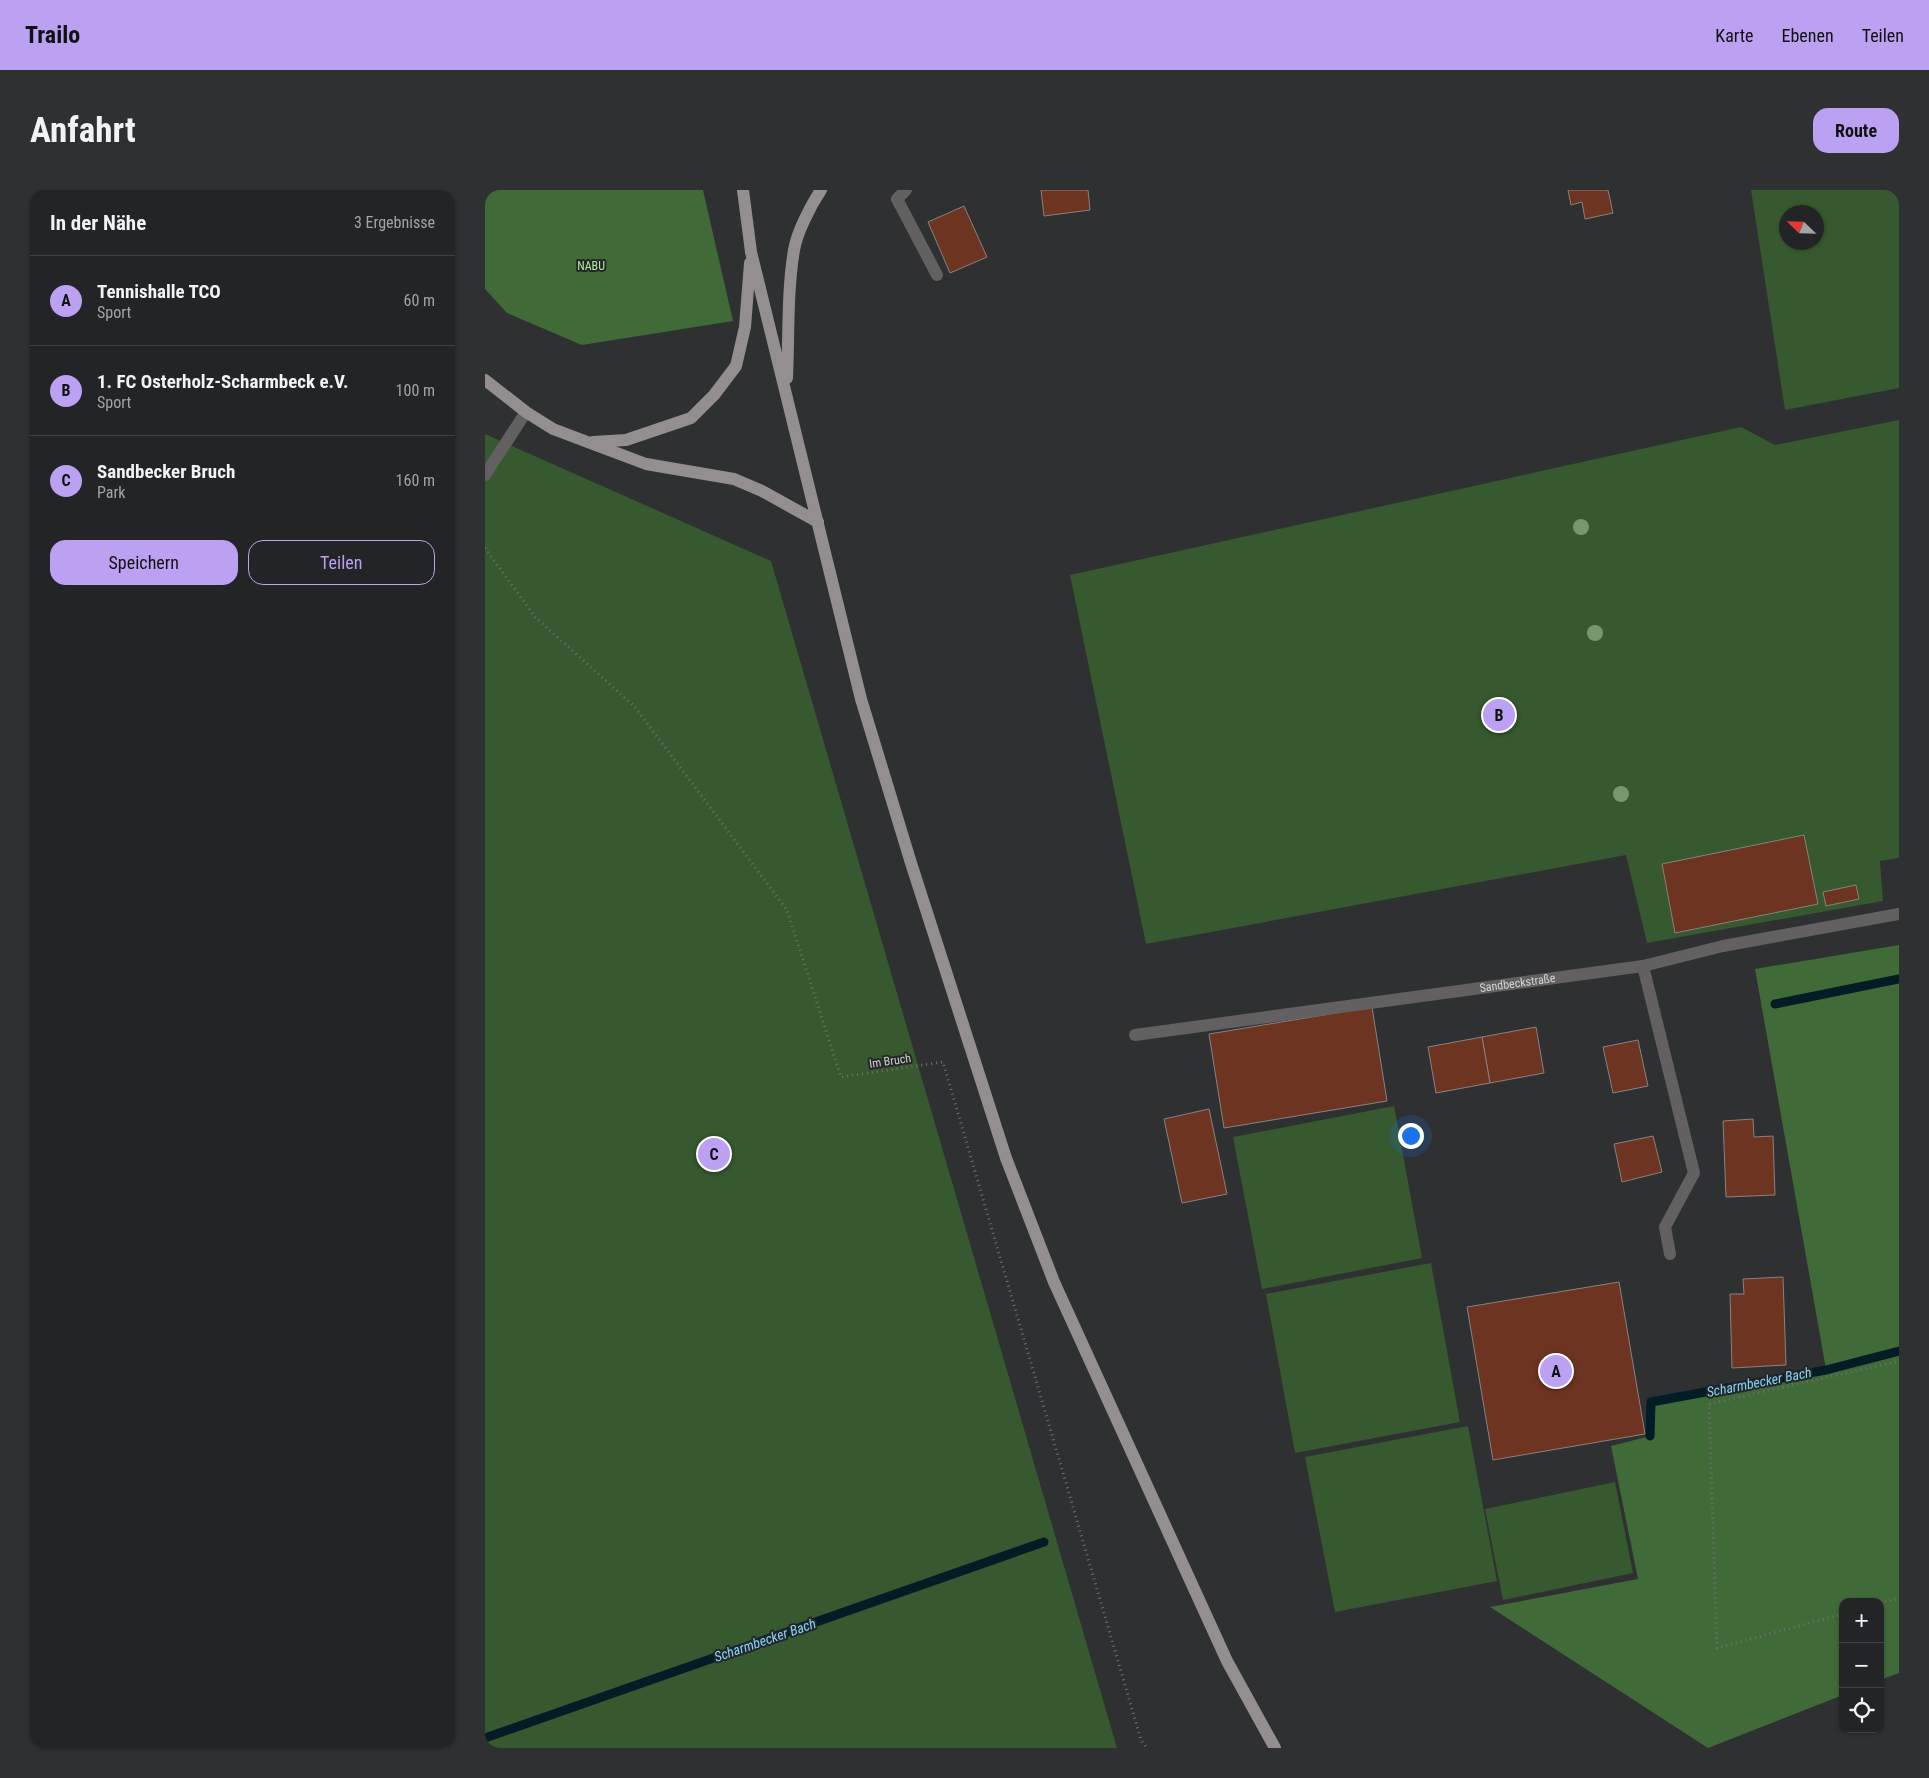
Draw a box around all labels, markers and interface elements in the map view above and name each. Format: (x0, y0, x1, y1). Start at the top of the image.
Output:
text: Trailo (25, 21, 80, 49)
text: Karte (1715, 25, 1754, 46)
text: Ebenen (1782, 25, 1834, 46)
text: Teilen (1862, 25, 1904, 46)
button: Route (1813, 108, 1899, 153)
text: Anfahrt (30, 110, 136, 151)
north arrow (1779, 205, 1824, 250)
text: In der Nähe (50, 211, 146, 235)
text: 3 Ergebnisse (354, 213, 435, 232)
park label: NABU (577, 259, 605, 273)
text: Tennishalle TCO (97, 280, 221, 303)
text: A (61, 291, 71, 310)
text: 60 m (403, 291, 435, 310)
text: Sport (97, 303, 131, 322)
text: 1. FC Osterholz-Scharmbeck e.V. (97, 370, 349, 393)
text: B (62, 381, 70, 400)
text: 100 m (396, 381, 435, 400)
text: Sport (97, 393, 131, 412)
text: Sandbecker Bruch (97, 460, 235, 483)
text: C (61, 471, 71, 490)
text: 160 m (396, 471, 435, 490)
text: Park (97, 483, 126, 502)
button: Speichern (50, 540, 238, 585)
button: Teilen (248, 540, 435, 585)
pin: B (1483, 696, 1515, 734)
street label: Sandbeckstraße (1479, 971, 1557, 995)
street label: Im Bruch (868, 1051, 912, 1071)
your location (1398, 1123, 1424, 1149)
pin: C (698, 1135, 730, 1173)
pin: A (1540, 1352, 1572, 1390)
water label: Scharmbecker Bach (1705, 1364, 1813, 1400)
map controls (1839, 1598, 1884, 1733)
button: + (1839, 1598, 1884, 1643)
water label: Scharmbecker Bach (712, 1615, 818, 1665)
button: − (1839, 1643, 1884, 1688)
button: locate (1839, 1688, 1884, 1733)

